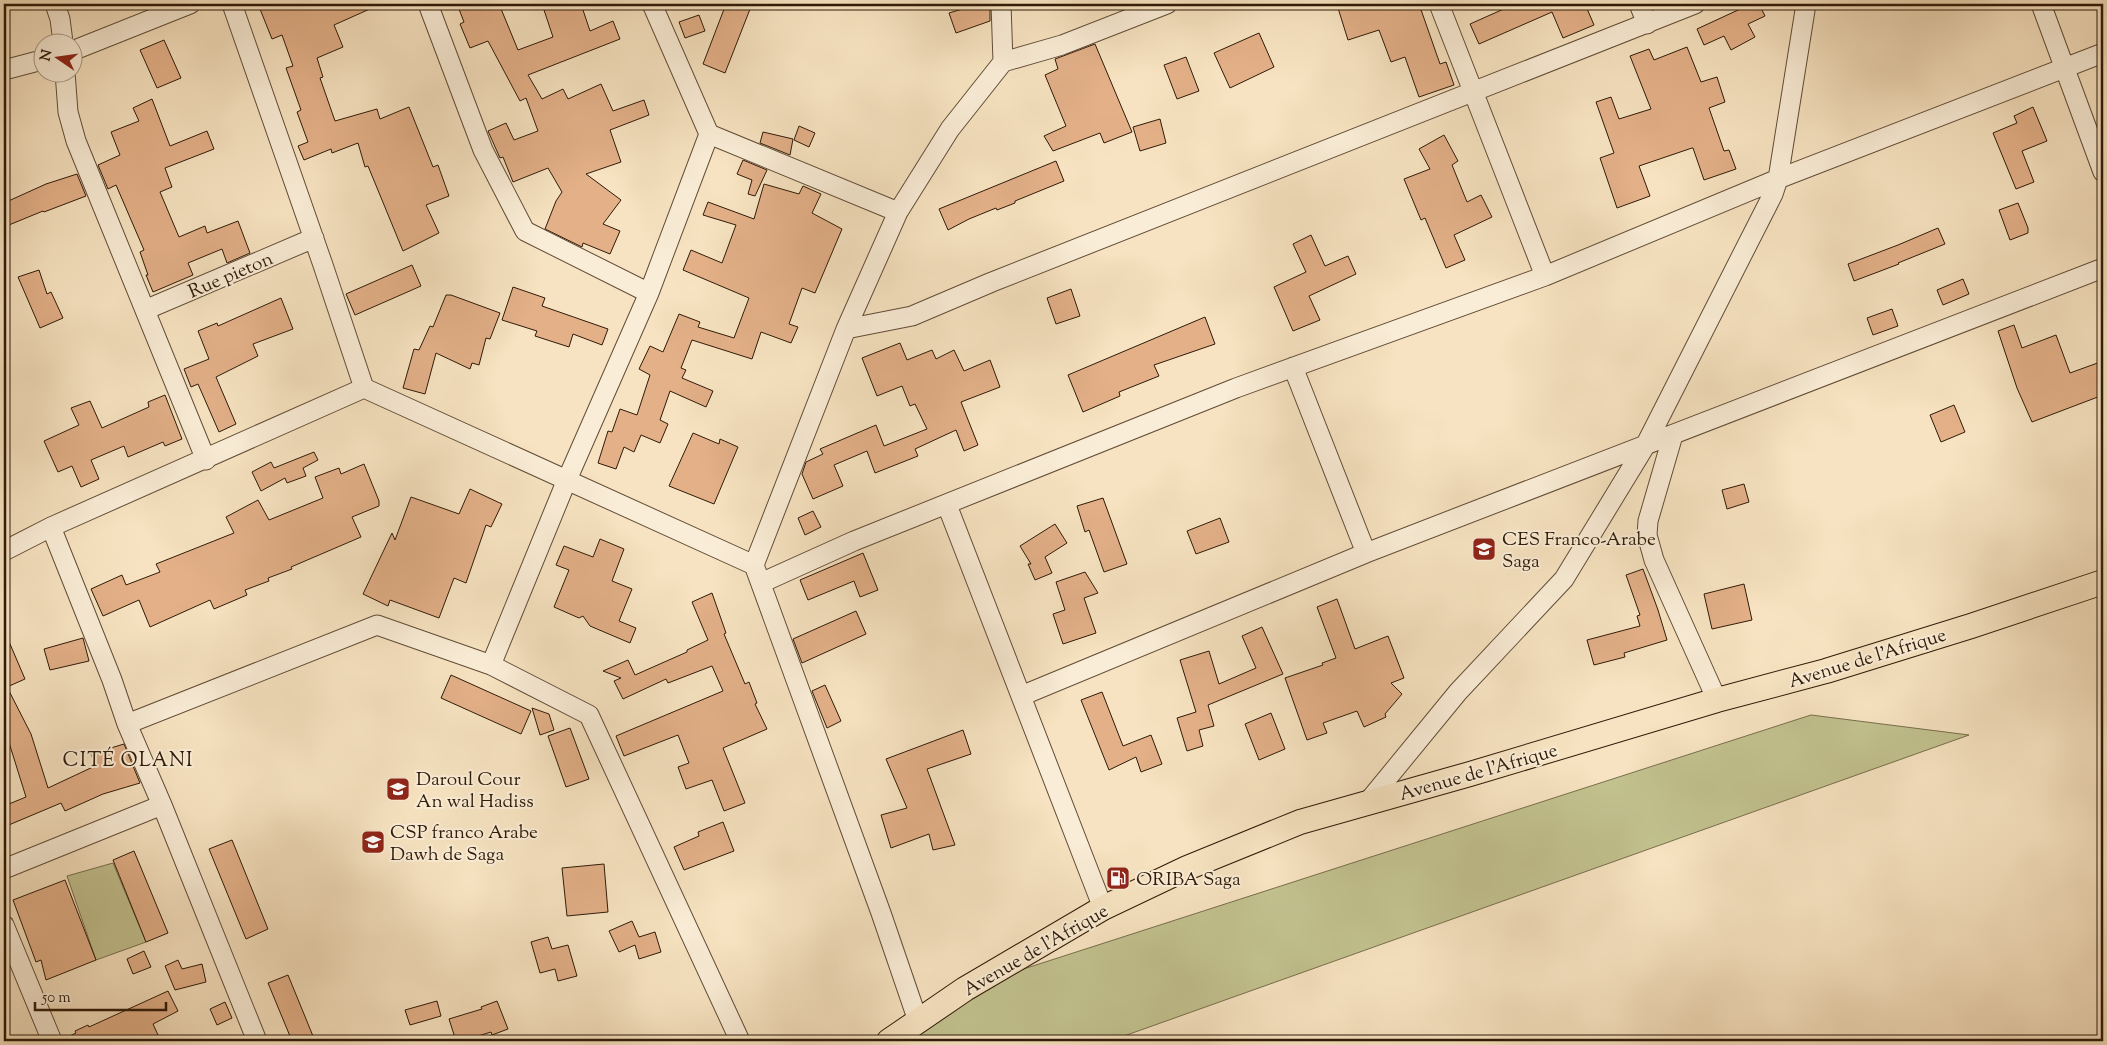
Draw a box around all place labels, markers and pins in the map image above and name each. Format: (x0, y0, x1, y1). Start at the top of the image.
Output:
place label: CES Franco-Arabe Saga (1502, 527, 1656, 576)
school or university icon: CES Franco-Arabe Saga (1471, 536, 1497, 562)
place label: Daroul Cour An wal Hadiss (416, 767, 534, 816)
school or university icon: Daroul Cour An wal Hadiss (385, 776, 411, 802)
place label: CSP franco Arabe Dawh de Saga (390, 820, 538, 869)
school or university icon: CSP franco Arabe Dawh de Saga (360, 829, 386, 855)
fuel station icon: ORIBA Saga (1105, 865, 1131, 891)
place label: ORIBA Saga (1136, 867, 1241, 894)

